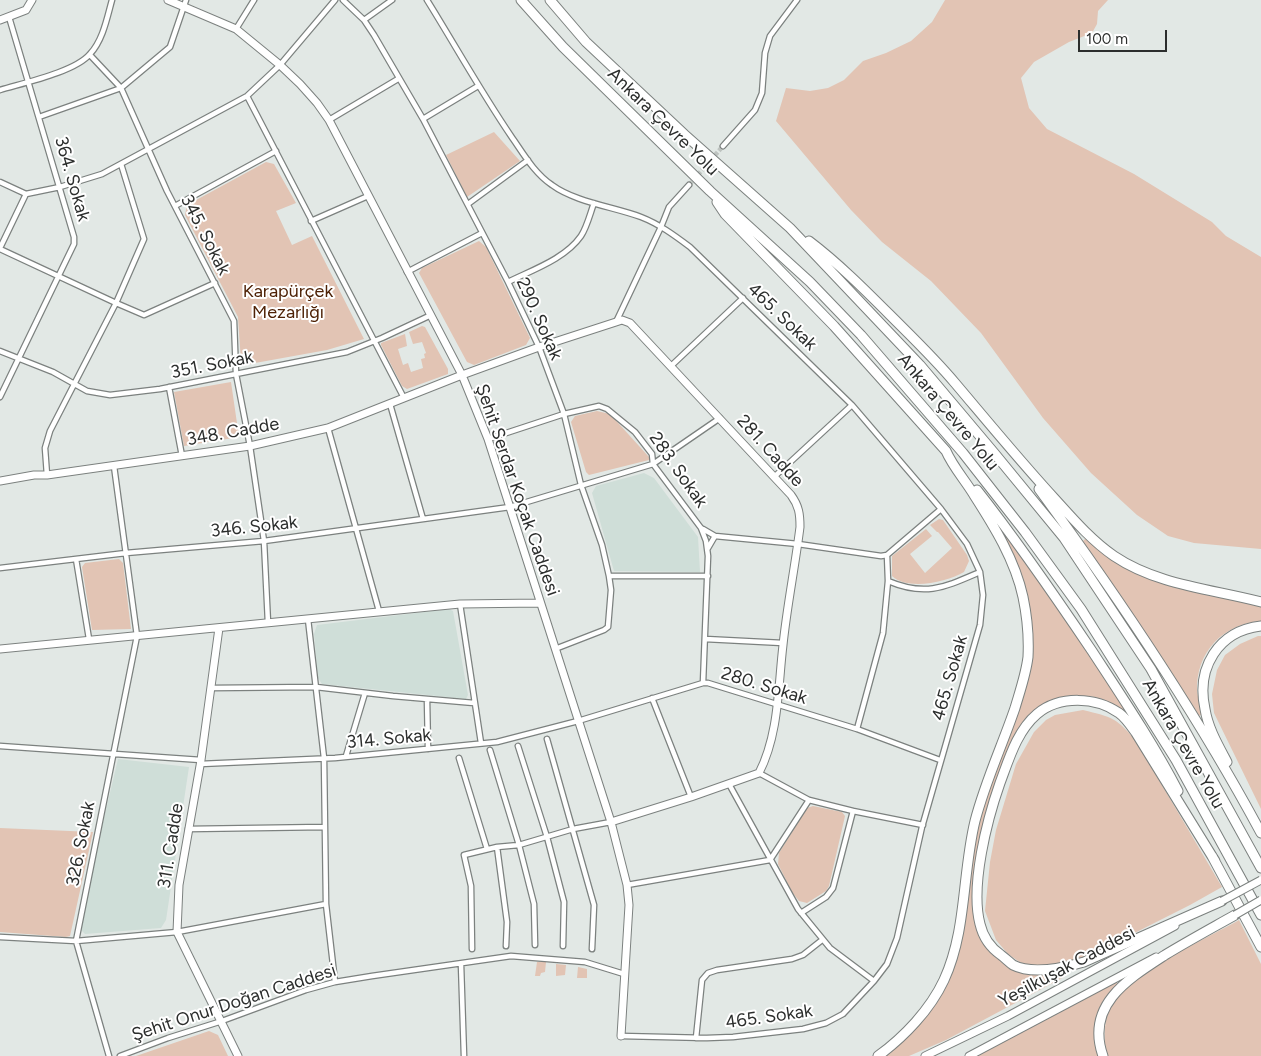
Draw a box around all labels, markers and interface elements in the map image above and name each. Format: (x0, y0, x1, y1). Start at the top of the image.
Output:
scale bar (1081, 20, 1170, 52)
text: 100 m (1086, 30, 1128, 48)
street label: Ankara Çevre Yolu (603, 63, 723, 181)
street label: 364. Sokak (50, 134, 94, 224)
street label: 345. Sokak (176, 191, 234, 279)
street label: 290. Sokak (511, 274, 567, 364)
street label: 465. Sokak (743, 279, 821, 355)
park label: Karapürçek Mezarlığı (243, 281, 333, 324)
street label: 351. Sokak (169, 346, 255, 384)
street label: Ankara Çevre Yolu (893, 349, 1003, 475)
street label: Şehit Serdar Koçak Caddesi (471, 381, 563, 599)
street label: 281. Cadde (732, 410, 808, 492)
street label: 348. Cadde (185, 413, 281, 451)
street label: 283. Sokak (644, 428, 712, 512)
street label: 346. Sokak (209, 512, 299, 542)
street label: 465. Sokak (928, 633, 972, 723)
street label: 280. Sokak (718, 663, 810, 709)
street label: Ankara Çevre Yolu (1137, 675, 1229, 813)
street label: 314. Sokak (346, 725, 432, 753)
street label: 326. Sokak (62, 800, 100, 888)
street label: 311. Cadde (154, 802, 188, 890)
street label: Yeşilkuşak Caddesi (995, 922, 1139, 1012)
street label: Şehit Onur Doğan Caddesi (129, 960, 339, 1046)
street label: 465. Sokak (724, 1000, 814, 1034)

